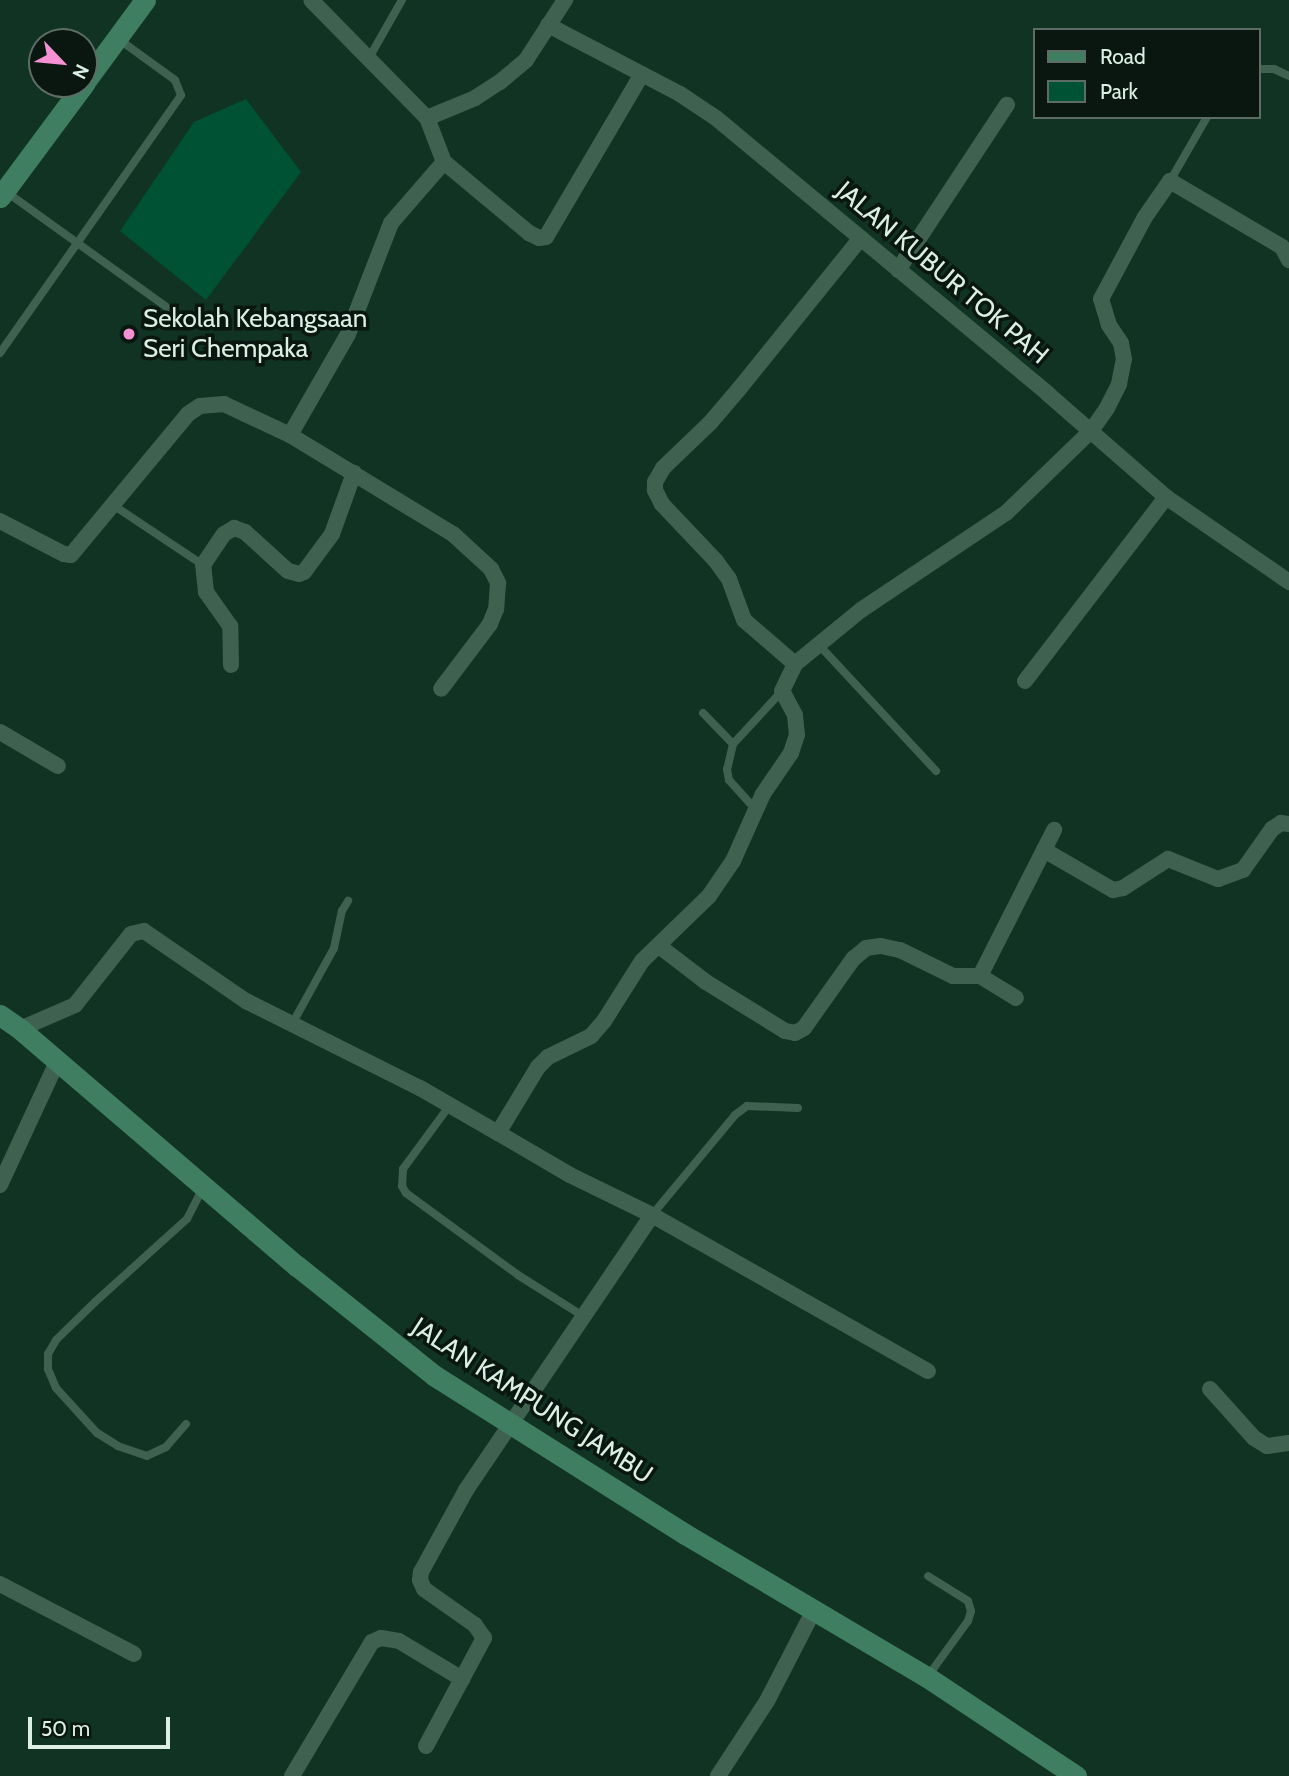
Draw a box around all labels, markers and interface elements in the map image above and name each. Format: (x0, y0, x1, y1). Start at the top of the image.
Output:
north arrow (28, 28, 98, 98)
legend (1034, 28, 1261, 119)
text: Road (1100, 44, 1146, 69)
text: N (67, 60, 94, 83)
text: Park (1100, 79, 1138, 104)
street label: JALAN KUBUR TOK PAH (830, 175, 1054, 371)
place label: Sekolah Kebangsaan Seri Chempaka (143, 303, 367, 364)
marker: Sekolah Kebangsaan Seri Chempaka (121, 326, 137, 342)
street label: JALAN KAMPUNG JAMBU (406, 1311, 658, 1491)
scale bar (32, 1702, 173, 1746)
text: 50 m (41, 1716, 90, 1741)

